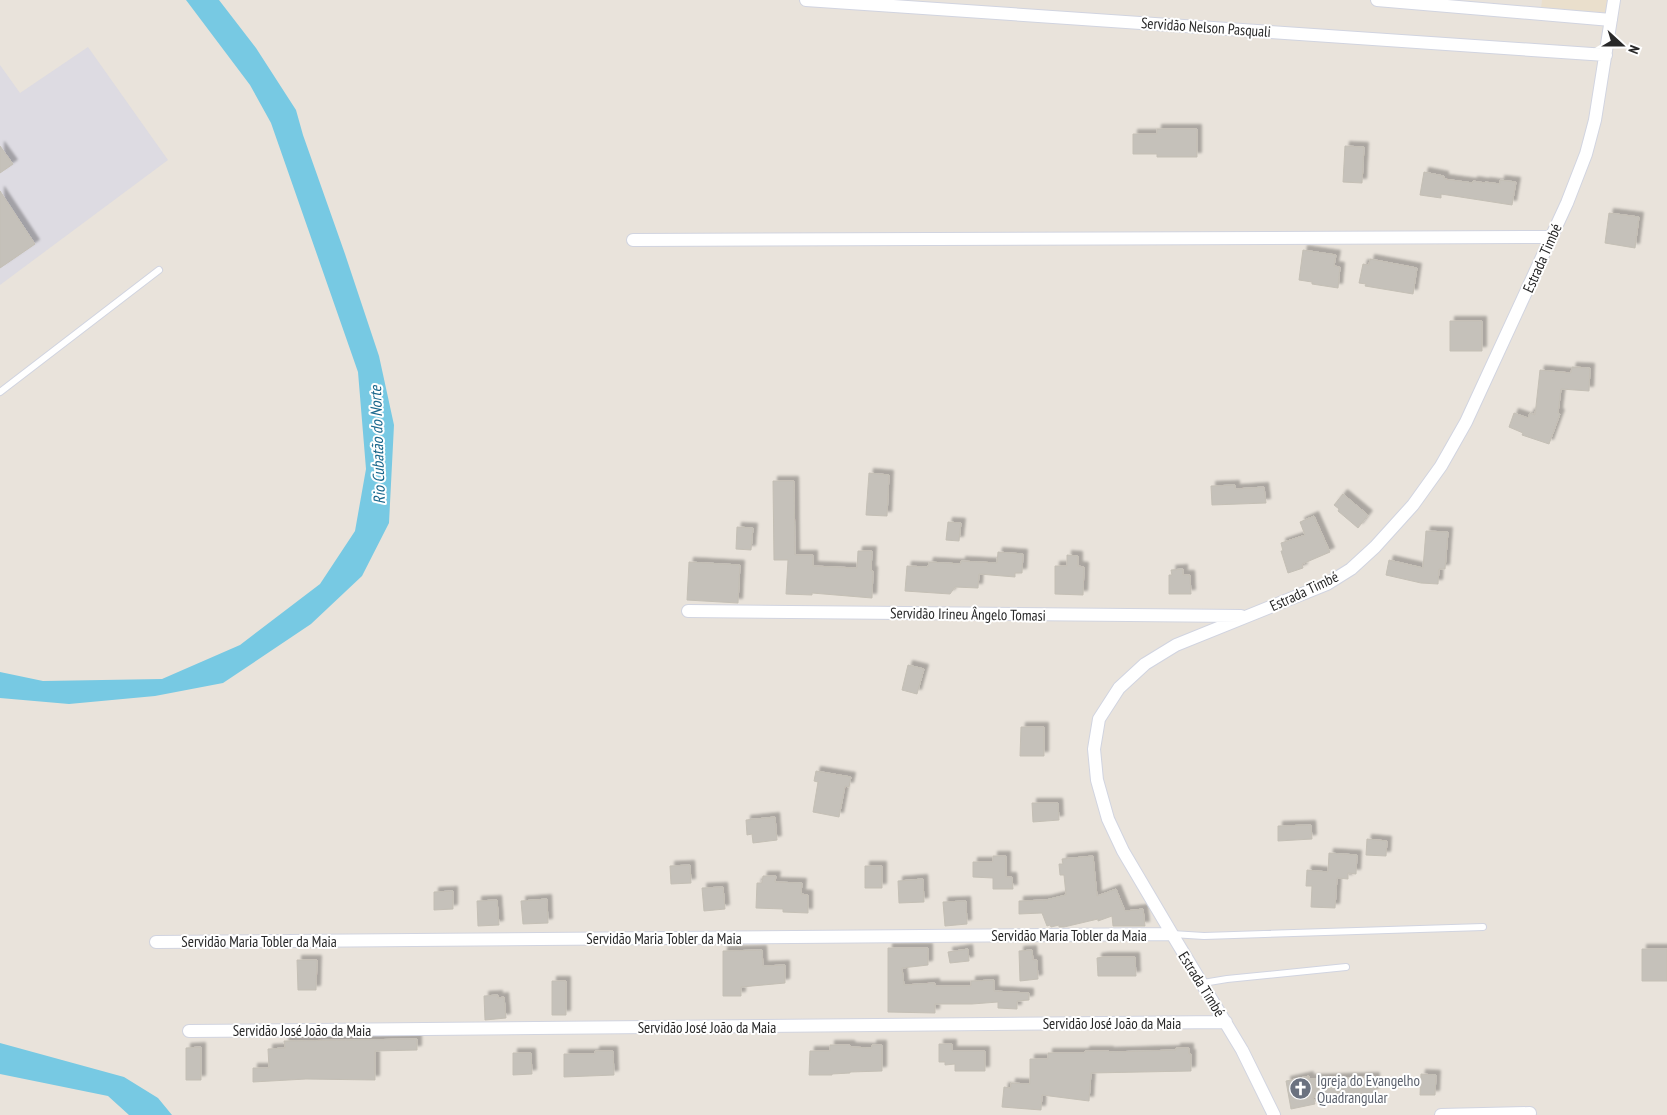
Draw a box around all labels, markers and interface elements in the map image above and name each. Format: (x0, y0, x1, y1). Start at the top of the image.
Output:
street label: Servidão Nelson Pasquali (1140, 13, 1272, 41)
north arrow (1597, 20, 1647, 70)
text: N (1624, 43, 1644, 56)
street label: Estrada Timbé (1518, 221, 1566, 295)
water label: Rio Cubatão do Norte (365, 384, 389, 505)
street label: Estrada Timbé (1267, 567, 1341, 615)
street label: Servidão Irineu Ângelo Tomasi (890, 603, 1046, 625)
street label: Servidão Maria Tobler da Maia (991, 926, 1147, 945)
street label: Servidão Maria Tobler da Maia (586, 929, 742, 948)
street label: Servidão Maria Tobler da Maia (181, 932, 337, 951)
street label: Estrada Timbé (1174, 948, 1230, 1020)
street label: Servidão José João da Maia (1043, 1014, 1181, 1033)
street label: Servidão José João da Maia (638, 1018, 776, 1037)
street label: Servidão José João da Maia (233, 1021, 371, 1040)
place label: Igreja do Evangelho Quadrangular (1317, 1071, 1420, 1107)
church icon: Igreja do Evangelho Quadrangular (1289, 1077, 1313, 1101)

